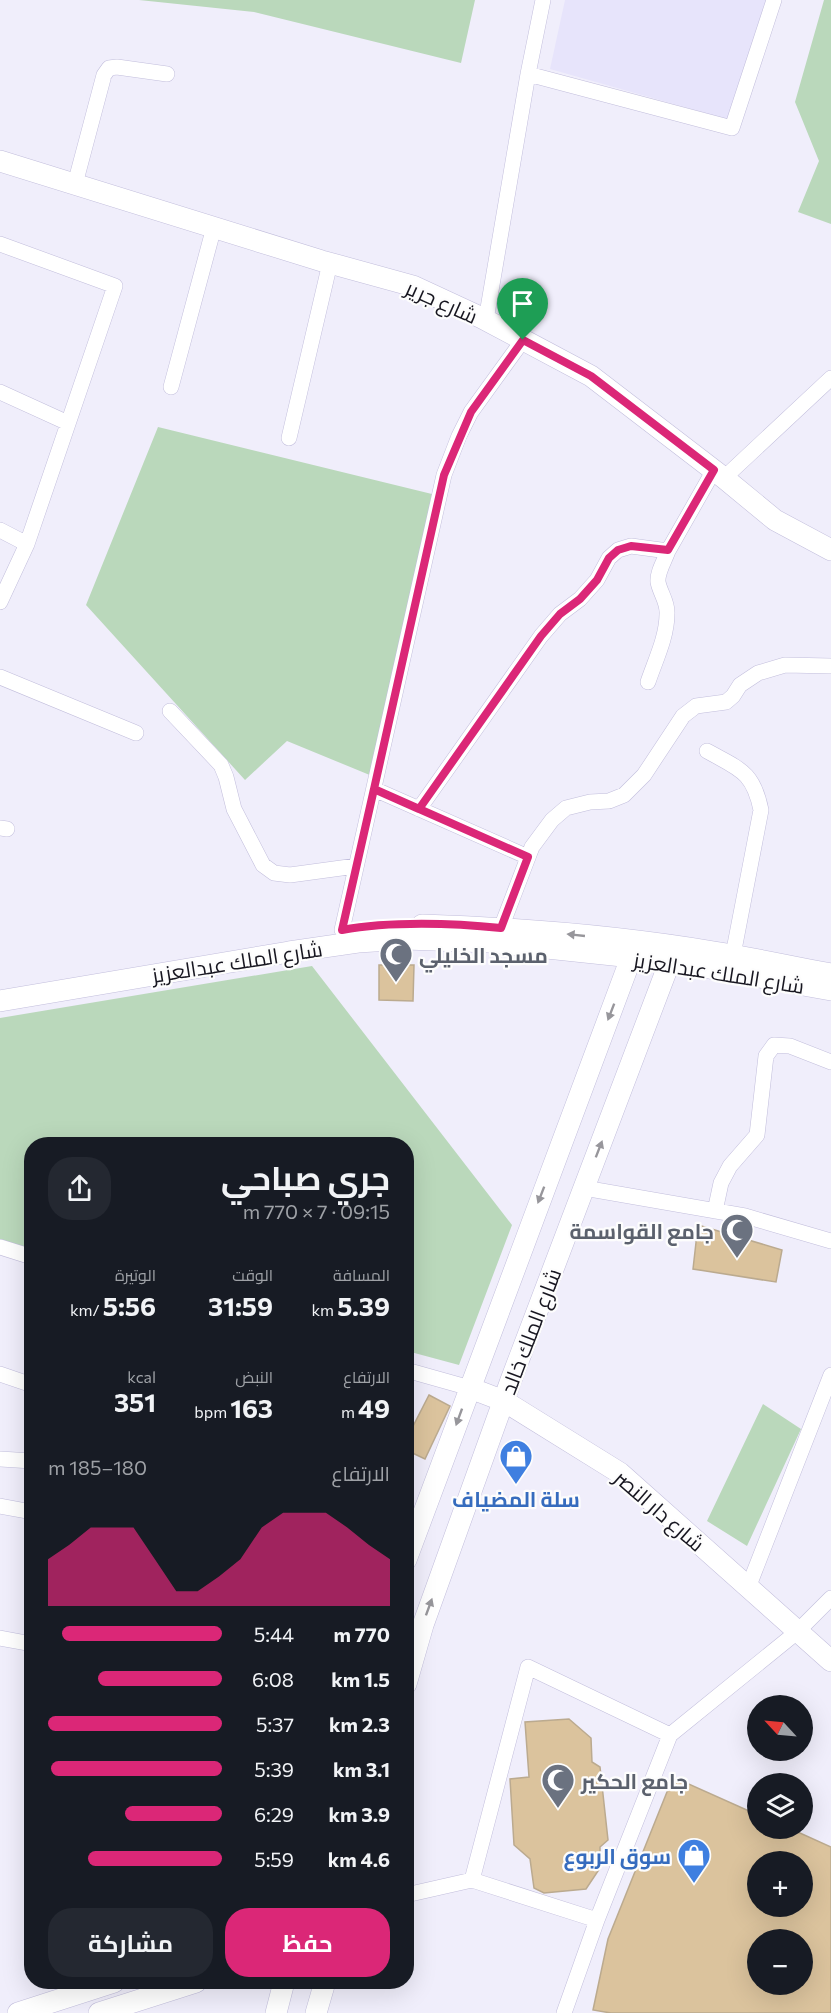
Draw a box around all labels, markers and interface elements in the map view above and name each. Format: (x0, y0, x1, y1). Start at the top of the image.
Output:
street label: شارع جرير (400, 274, 482, 331)
pin (497, 278, 548, 340)
icon: arrive (506, 287, 539, 320)
one-way arrow (567, 930, 586, 940)
street label: شارع الملك عبدالعزيز (149, 935, 325, 990)
mosque icon: مسجد الخليلي (378, 936, 414, 983)
place label: مسجد الخليلي (419, 942, 548, 973)
street label: شارع الملك عبدالعزيز (630, 946, 806, 1001)
one-way arrow (605, 1004, 615, 1022)
one-way arrow (595, 1140, 604, 1158)
text: جري صباحي (221, 1156, 390, 1197)
button: share (48, 1157, 111, 1220)
one-way arrow (536, 1186, 546, 1204)
text: 09:15 · 7 × 770 m (243, 1199, 390, 1223)
mosque icon: جامع القواسمة (719, 1212, 755, 1259)
place label: جامع القواسمة (569, 1218, 714, 1246)
text: الوتيرة (115, 1265, 156, 1284)
text: الوقت (232, 1265, 273, 1284)
text: المسافة (333, 1265, 390, 1284)
street label: شارع الملك خالد (495, 1265, 568, 1399)
text: 5:56 (103, 1290, 156, 1321)
text: 31:59 (208, 1290, 273, 1321)
text: 5.39 (337, 1290, 390, 1321)
text: /km (70, 1300, 103, 1319)
text: km (311, 1300, 337, 1319)
text: kcal (127, 1367, 156, 1386)
text: النبض (235, 1367, 273, 1386)
text: الارتفاع (343, 1367, 390, 1386)
text: 351 (114, 1386, 156, 1417)
text: 163 (230, 1392, 273, 1423)
text: 49 (358, 1392, 390, 1423)
text: bpm (194, 1402, 230, 1421)
text: m (341, 1402, 358, 1421)
one-way arrow (454, 1408, 463, 1426)
shop icon: سلة المضياف (498, 1438, 534, 1485)
text: 180–185 m (48, 1455, 147, 1479)
text: الارتفاع (331, 1461, 390, 1485)
street label: شارع دار النصر (607, 1463, 710, 1558)
place label: سلة المضياف (452, 1486, 580, 1512)
one-way arrow (425, 1598, 435, 1616)
text: 5:44 (254, 1622, 294, 1646)
text: 770 m (334, 1622, 390, 1646)
text: 6:08 (252, 1667, 294, 1691)
text: 1.5 km (331, 1667, 390, 1691)
north arrow (747, 1695, 813, 1761)
map controls (747, 1695, 813, 1995)
text: 5:37 (256, 1712, 294, 1736)
text: 2.3 km (329, 1712, 390, 1736)
text: 5:39 (254, 1757, 294, 1781)
text: 3.1 km (333, 1757, 390, 1781)
mosque icon: جامع الحكير (540, 1762, 576, 1809)
place label: جامع الحكير (580, 1768, 688, 1796)
button: layers (747, 1773, 813, 1839)
text: 6:29 (254, 1802, 294, 1826)
text: 3.9 km (329, 1802, 390, 1826)
shop icon: سوق الربوع (676, 1837, 712, 1884)
place label: سوق الربوع (563, 1843, 671, 1871)
text: 5:59 (254, 1847, 294, 1871)
text: 4.6 km (328, 1847, 390, 1871)
button: + (747, 1851, 813, 1917)
button: مشاركة (48, 1908, 213, 1977)
button: حفظ (225, 1908, 390, 1977)
button: − (747, 1929, 813, 1995)

